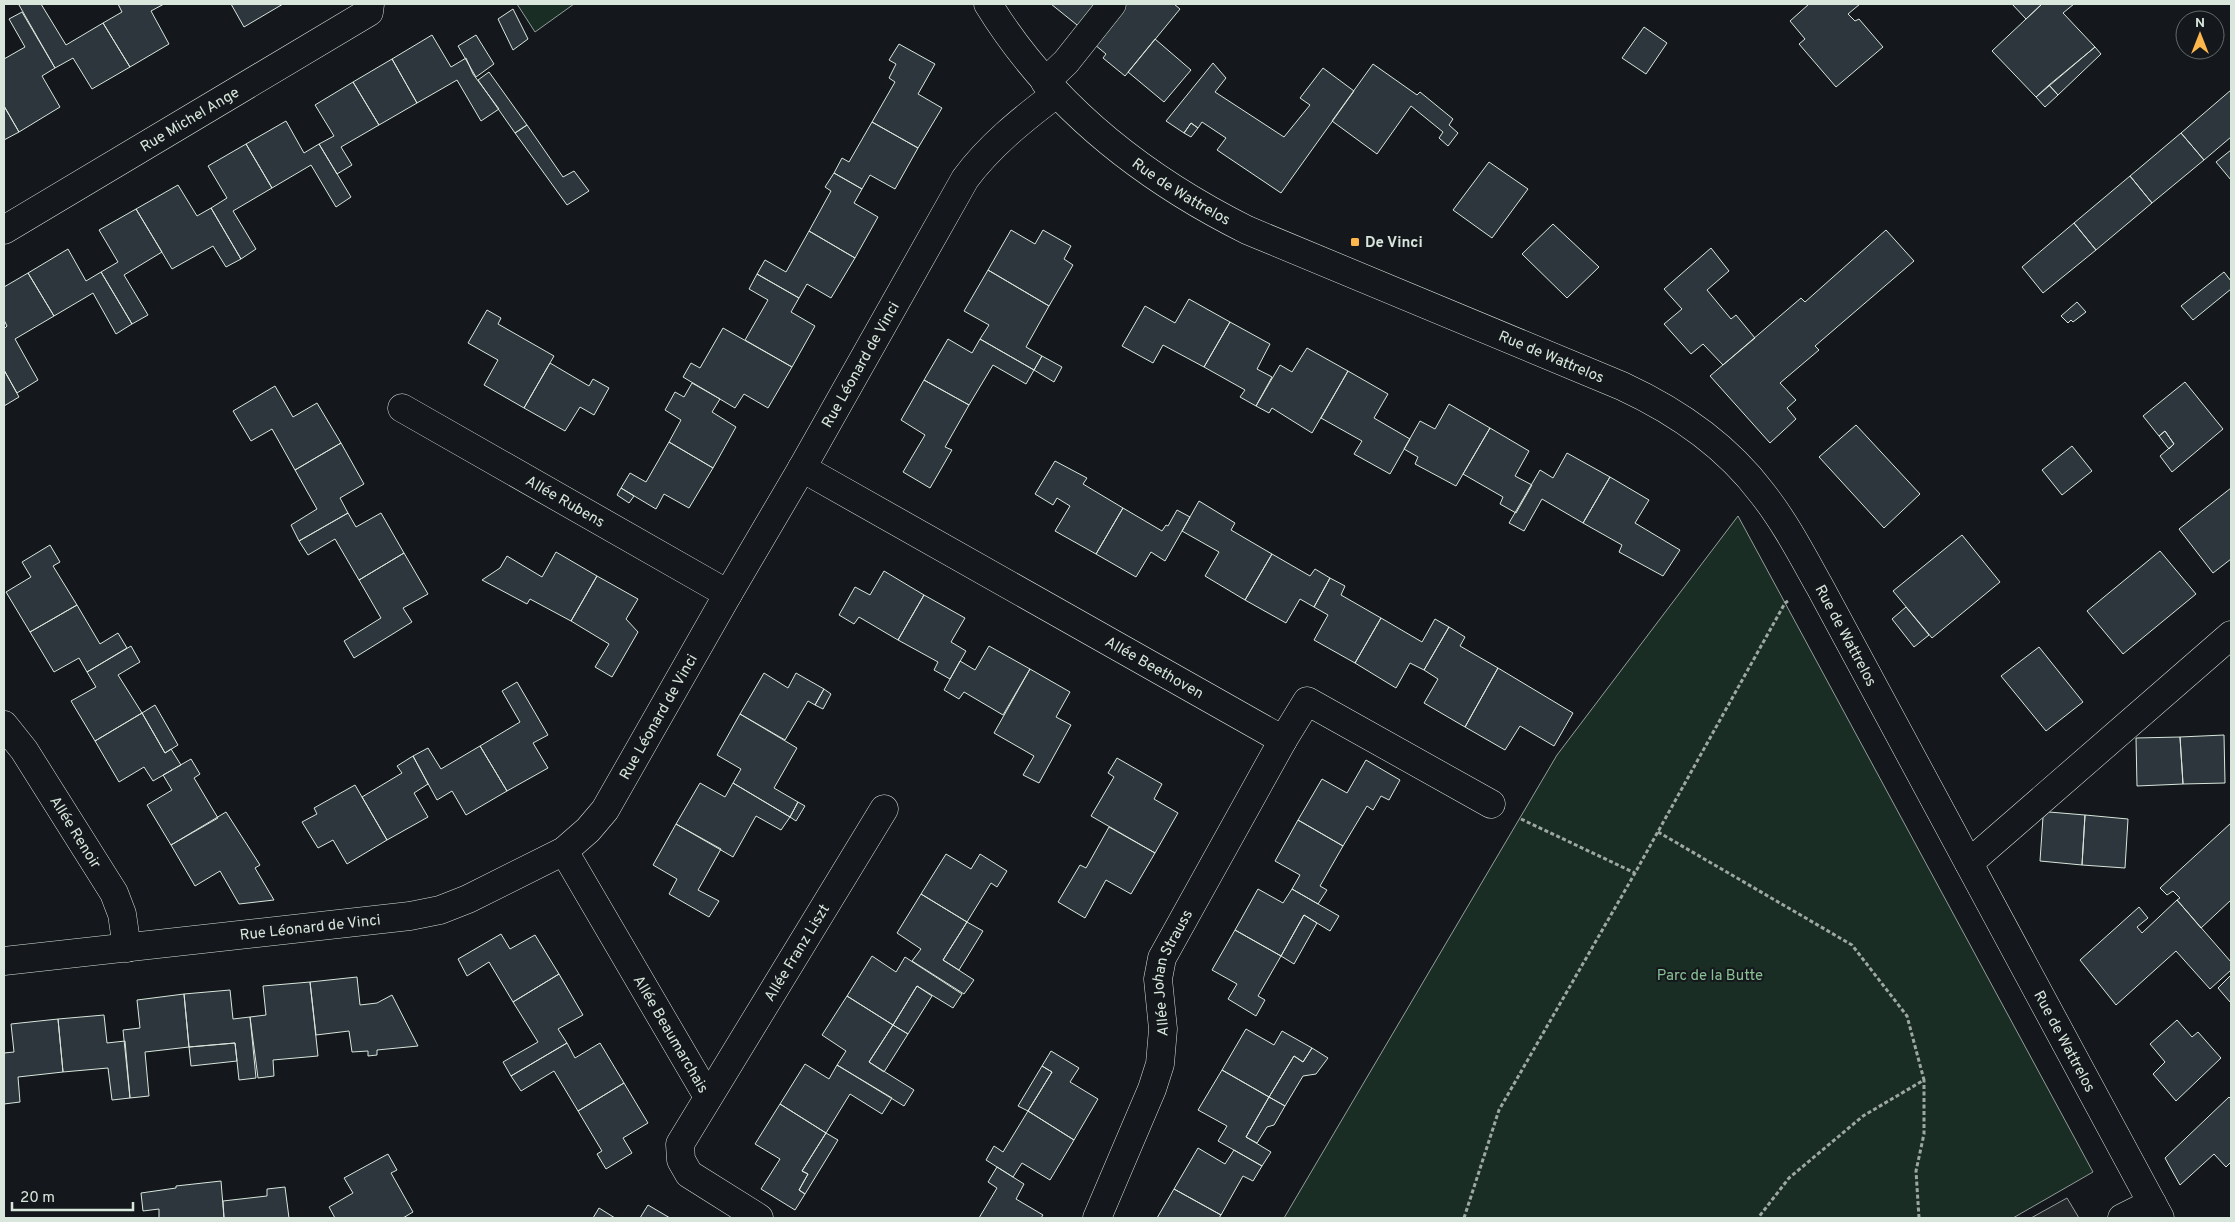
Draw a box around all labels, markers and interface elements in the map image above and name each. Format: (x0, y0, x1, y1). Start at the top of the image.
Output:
north arrow (2175, 10, 2225, 60)
text: N (2195, 15, 2205, 32)
street label: Rue Michel Ange (137, 84, 243, 157)
street label: Rue de Wattrelos (1127, 155, 1233, 231)
place label: De Vinci (1365, 234, 1423, 253)
marker: De Vinci (1349, 236, 1361, 248)
street label: Rue Léonard de Vinci (819, 299, 905, 432)
street label: Rue de Wattrelos (1495, 328, 1607, 388)
street label: Allée Rubens (521, 472, 608, 533)
street label: Rue de Wattrelos (1810, 582, 1880, 690)
street label: Allée Beethoven (1101, 633, 1207, 704)
street label: Rue Léonard de Vinci (616, 651, 703, 784)
street label: Allée Renoir (44, 793, 104, 873)
street label: Allée Franz Liszt (761, 901, 835, 1005)
street label: Allée Johan Strauss (1150, 907, 1198, 1037)
street label: Rue Léonard de Vinci (239, 911, 382, 946)
park label: Parc de la Butte (1657, 967, 1763, 986)
street label: Allée Beaumarchais (628, 972, 712, 1097)
street label: Rue de Wattrelos (2028, 988, 2099, 1096)
scale bar (12, 1180, 134, 1212)
text: 20 m (20, 1189, 55, 1208)

